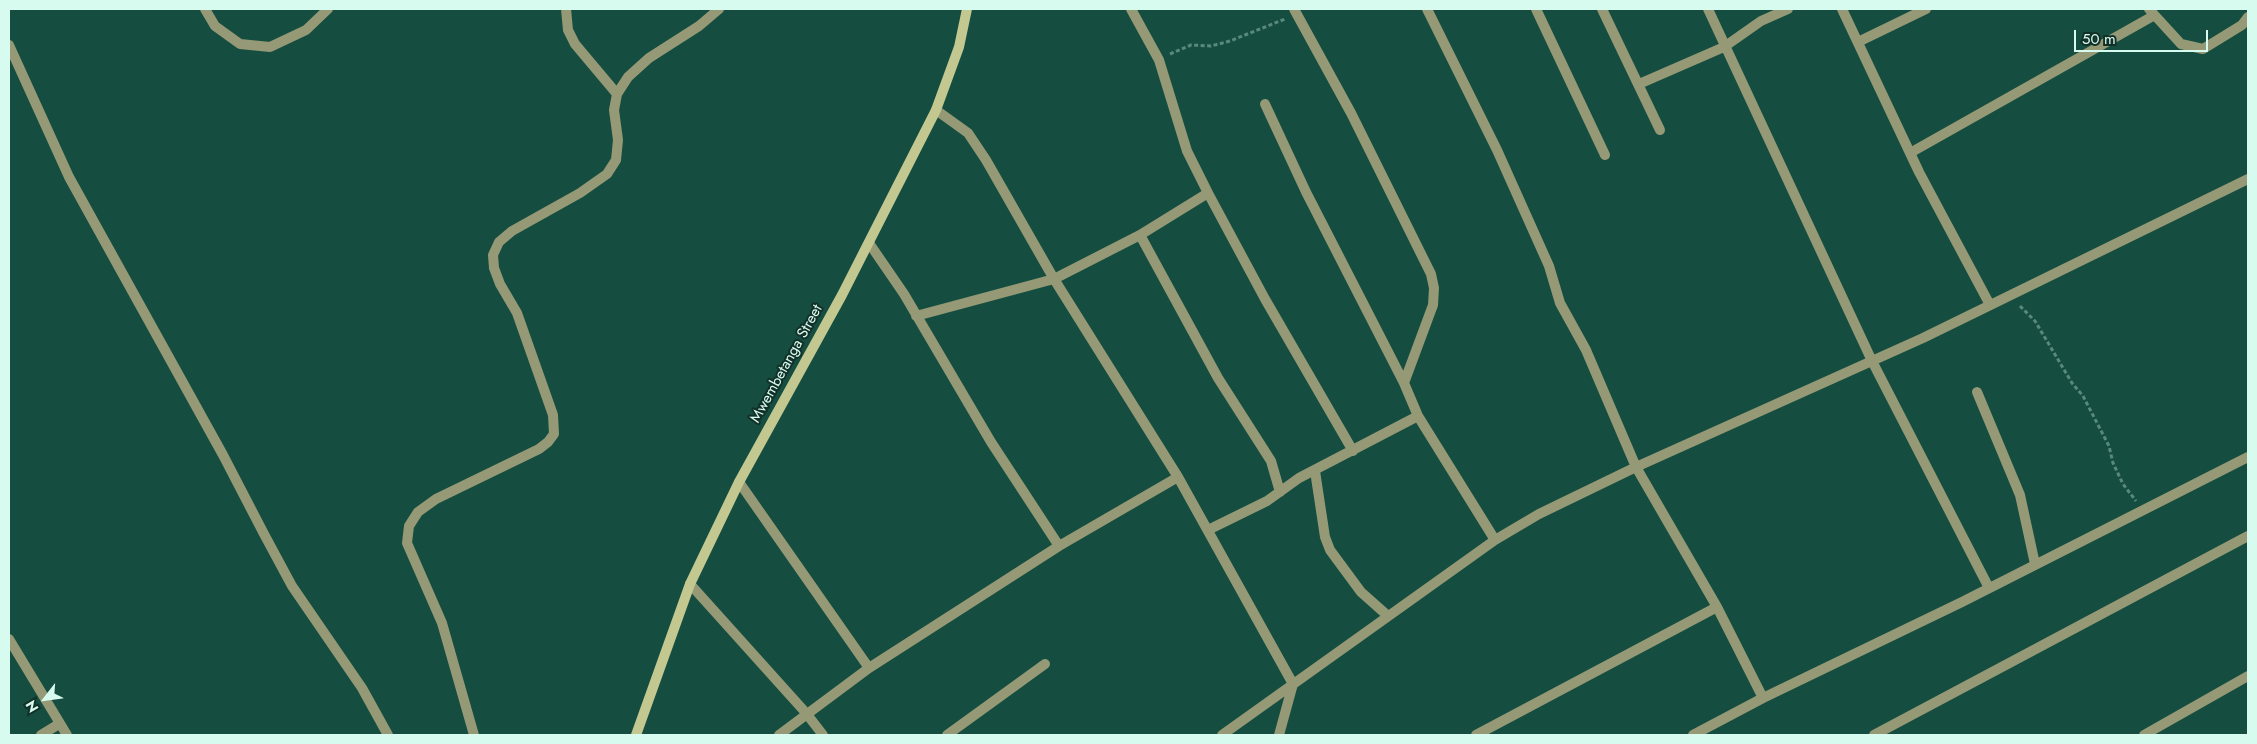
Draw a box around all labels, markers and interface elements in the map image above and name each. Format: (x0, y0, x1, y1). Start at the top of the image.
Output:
scale bar (2077, 20, 2211, 52)
text: 50 m (2082, 28, 2116, 50)
street label: Mwembetanga Street (747, 302, 827, 426)
north arrow (20, 674, 70, 724)
text: N (21, 697, 43, 716)

